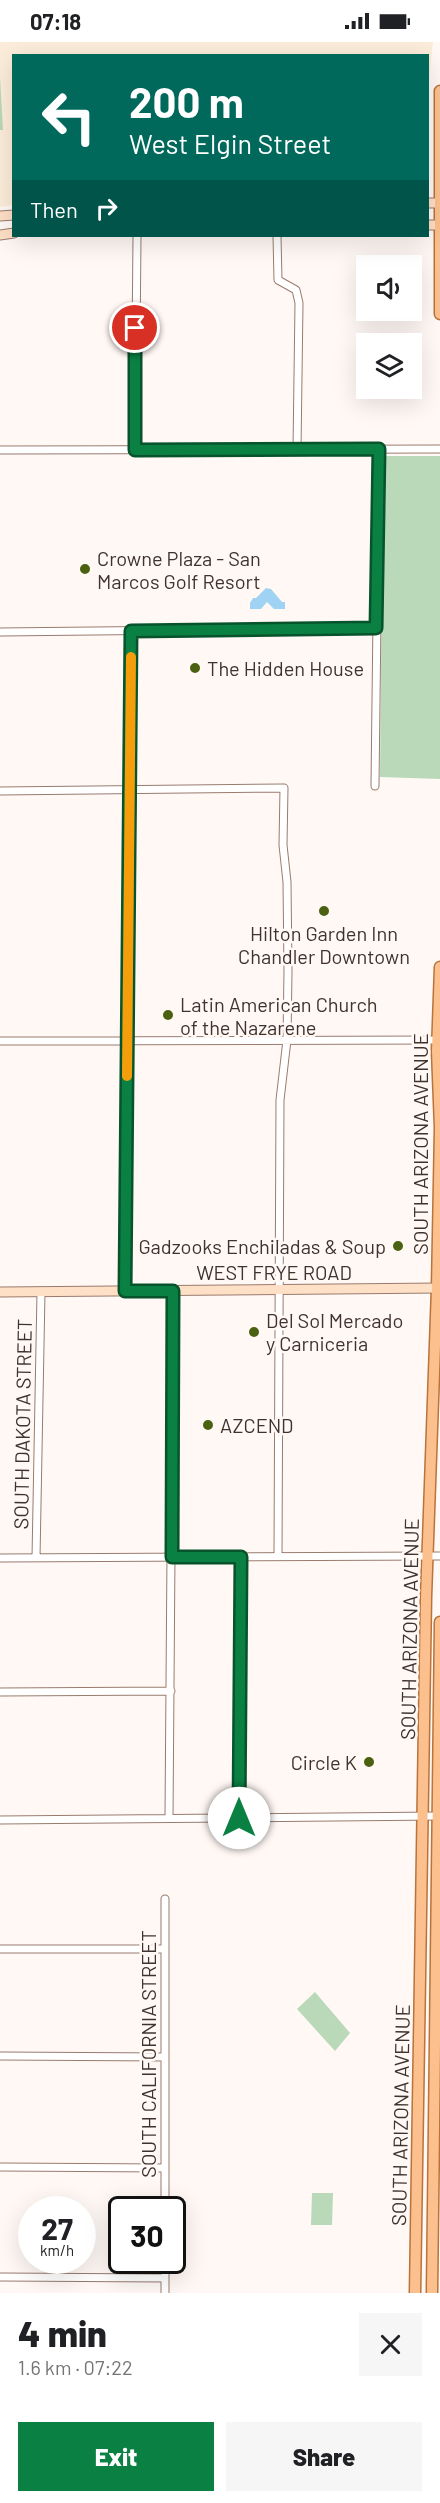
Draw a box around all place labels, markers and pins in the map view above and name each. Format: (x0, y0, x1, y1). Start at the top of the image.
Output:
pin (109, 302, 160, 353)
place label: Crowne Plaza - San Marcos Golf Resort (97, 546, 261, 593)
marker: Crowne Plaza - San Marcos Golf Resort (78, 562, 92, 576)
place label: The Hidden House (207, 656, 364, 680)
marker: The Hidden House (188, 661, 202, 675)
marker: Hilton Garden Inn Chandler Downtown (317, 904, 331, 918)
place label: Hilton Garden Inn Chandler Downtown (238, 921, 410, 968)
place label: Latin American Church of the Nazarene (180, 992, 378, 1039)
marker: Latin American Church of the Nazarene (161, 1008, 175, 1022)
place label: Gadzooks Enchiladas & Soup (138, 1234, 386, 1258)
marker: Gadzooks Enchiladas & Soup (391, 1239, 405, 1253)
place label: Del Sol Mercado y Carniceria (266, 1308, 403, 1355)
marker: Del Sol Mercado y Carniceria (247, 1325, 261, 1339)
place label: AZCEND (220, 1413, 293, 1437)
marker: AZCEND (201, 1418, 215, 1432)
place label: Circle K (291, 1750, 357, 1774)
marker: Circle K (362, 1755, 376, 1769)

